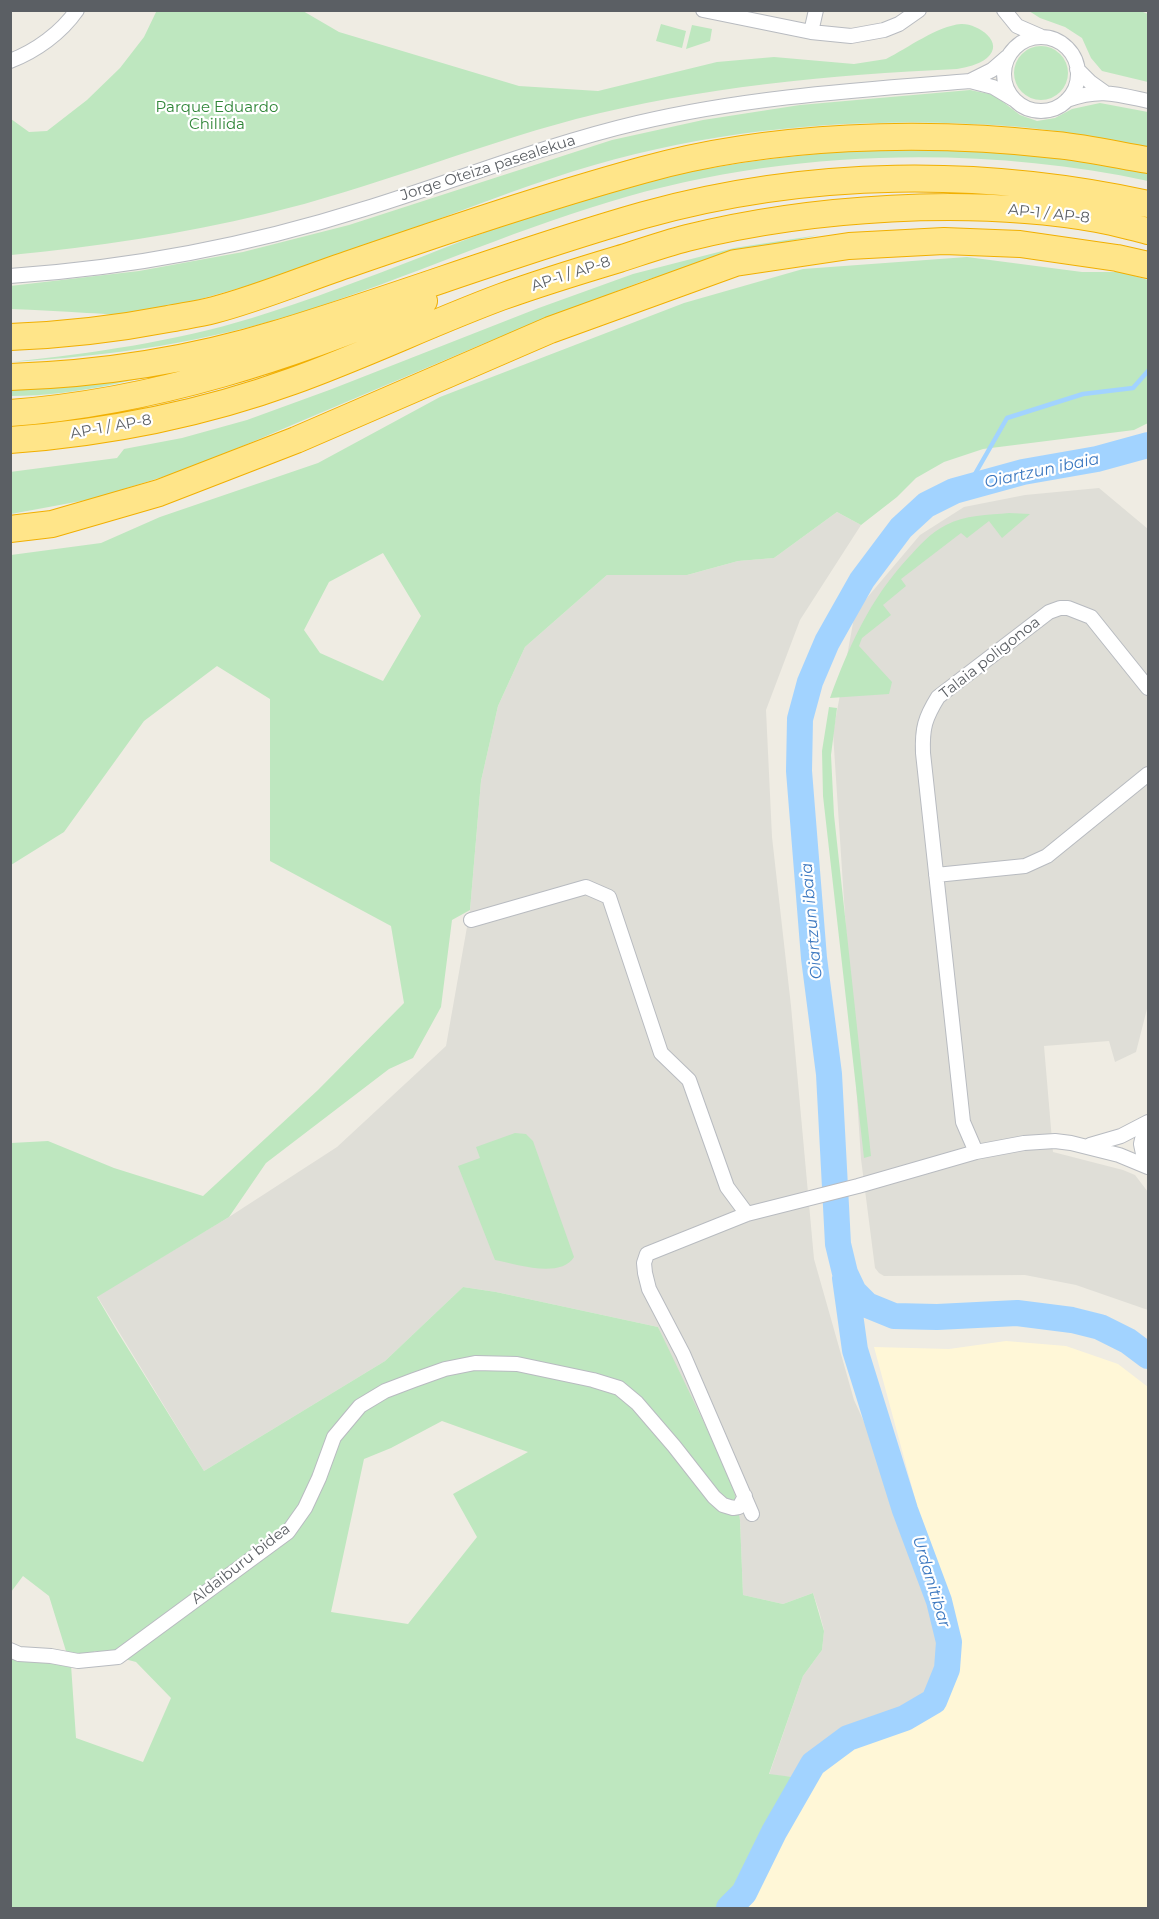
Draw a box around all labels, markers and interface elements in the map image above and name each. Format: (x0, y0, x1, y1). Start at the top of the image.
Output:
park label: Parque Eduardo Chillida (156, 99, 278, 134)
street label: Jorge Oteiza pasealekua (398, 131, 578, 205)
street label: AP-1 / AP-8 (1007, 201, 1091, 227)
street label: AP-1 / AP-8 (529, 253, 613, 295)
street label: AP-1 / AP-8 (69, 411, 153, 443)
water label: Oiartzun ibaia (983, 449, 1101, 493)
street label: Talaia poligonoa (936, 613, 1044, 703)
water label: Oiartzun ibaia (797, 862, 827, 980)
street label: Aldaiburu bidea (188, 1520, 294, 1608)
water label: Urdanitibar (908, 1534, 954, 1630)

